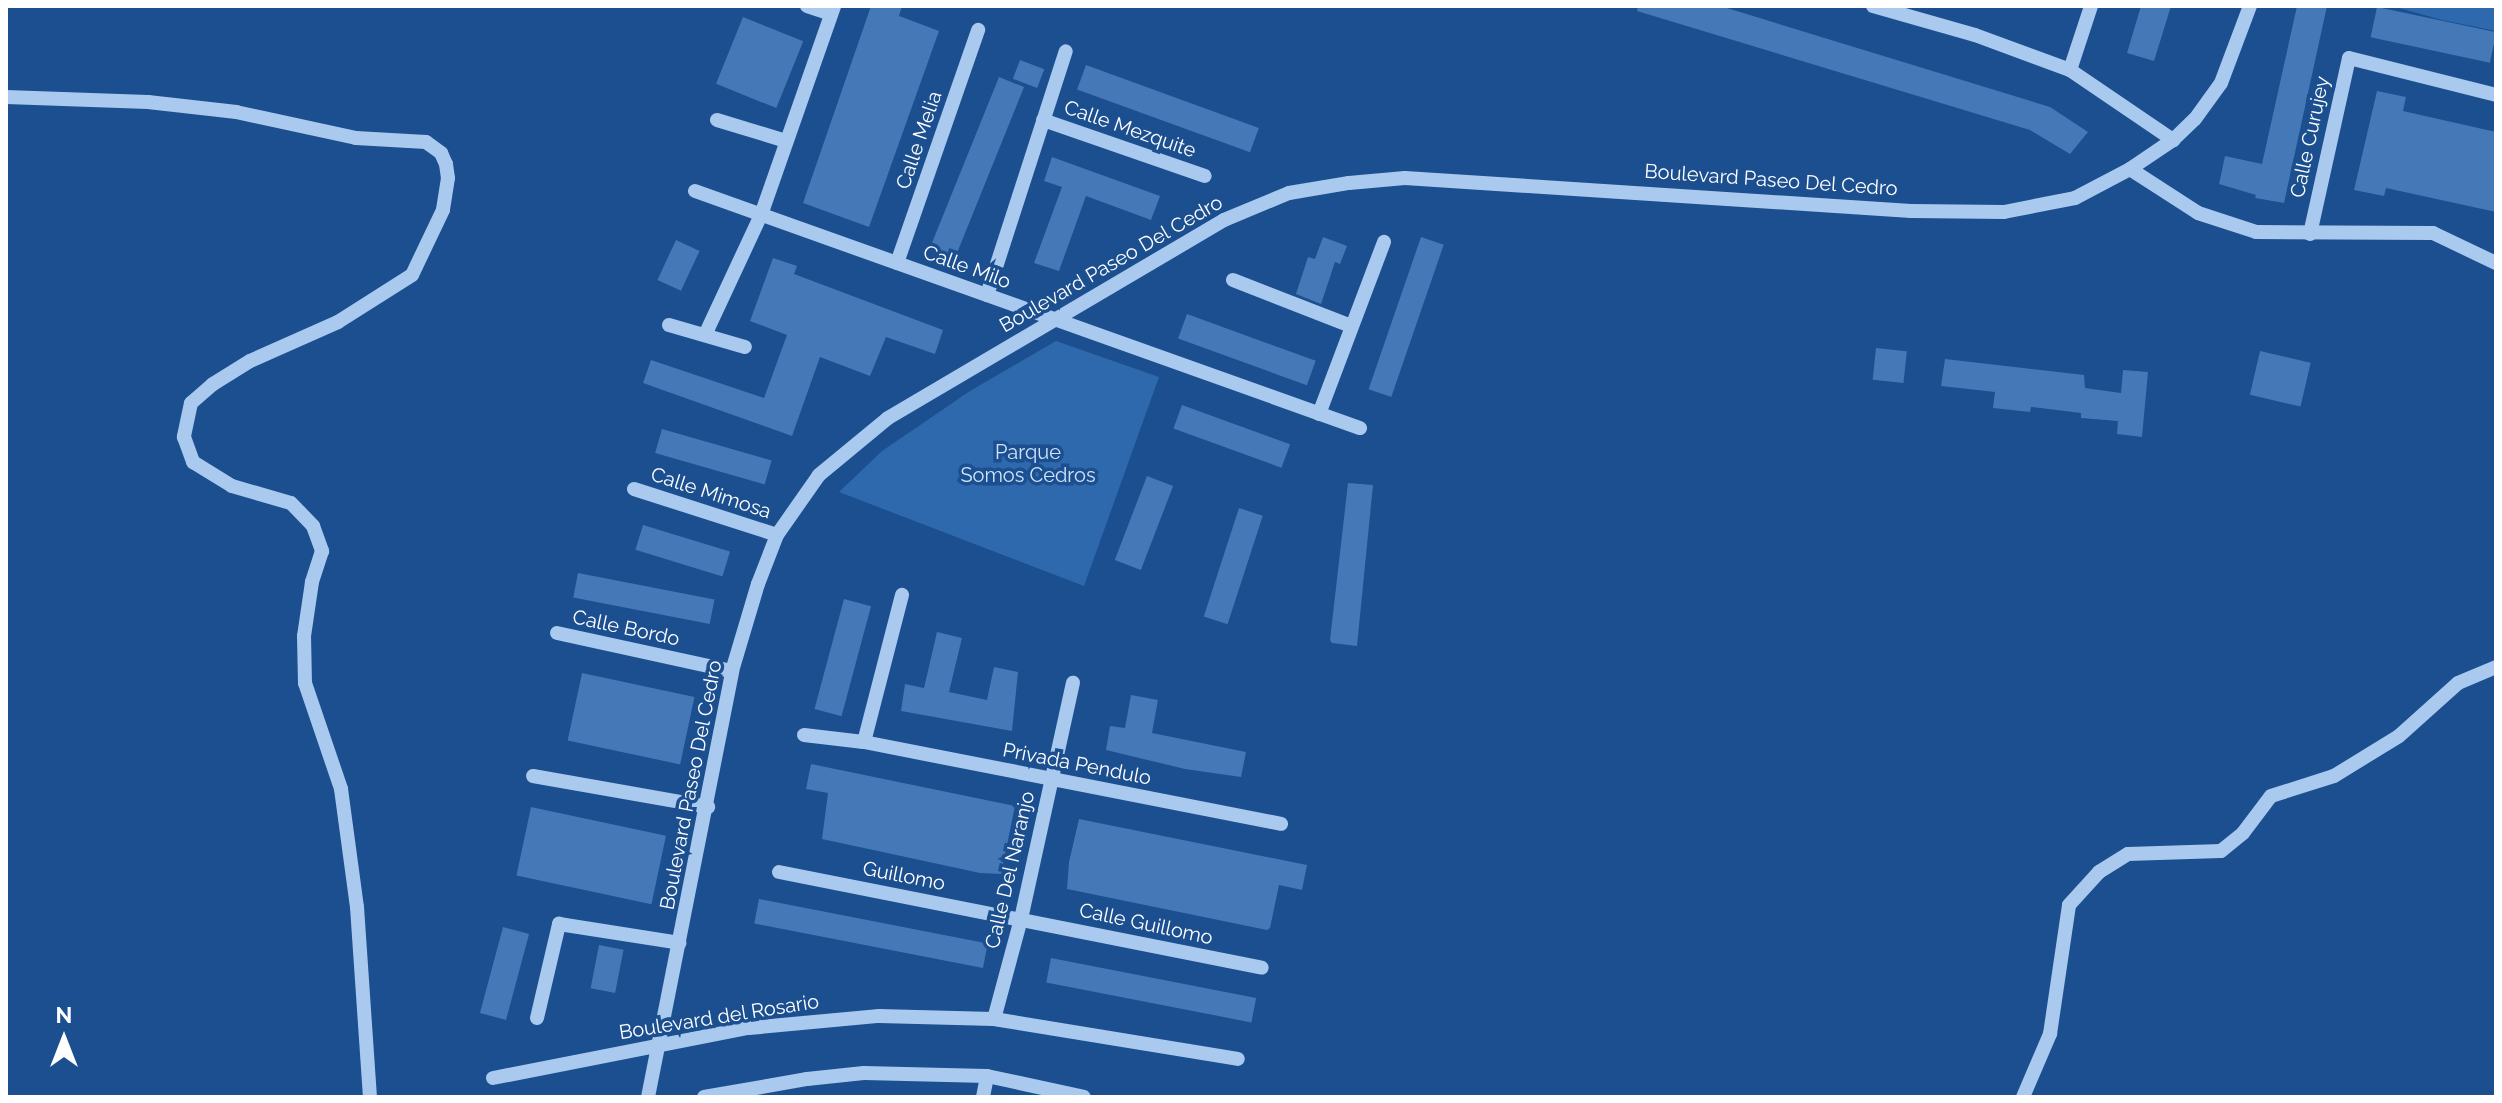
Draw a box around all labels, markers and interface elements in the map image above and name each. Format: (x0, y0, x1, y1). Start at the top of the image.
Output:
street label: Calle Curujey (2285, 74, 2335, 200)
street label: Calle Melia (891, 88, 947, 192)
street label: Calle Mezquite (1061, 95, 1199, 163)
street label: Boulevard Paseo Del Cedro (1643, 159, 1899, 201)
street label: Boulevard Paseo Del Cedro (995, 190, 1227, 338)
street label: Calle Milo (920, 240, 1014, 294)
park label: Parque Somos Cedros (960, 441, 1096, 488)
street label: Calle Mimosa (648, 462, 774, 524)
street label: Calle Bordo (570, 605, 682, 651)
street label: Boulevard Paseo Del Cedro (655, 658, 727, 912)
street label: Privada Pendulo (1001, 738, 1153, 790)
street label: Calle Del Naranjo (980, 789, 1040, 951)
street label: Guillomo (861, 856, 947, 896)
street label: Calle Guillomo (1077, 898, 1215, 950)
street label: Boulevard del Rosario (617, 989, 821, 1045)
north arrow (24, 999, 104, 1079)
text: N (56, 1002, 72, 1028)

